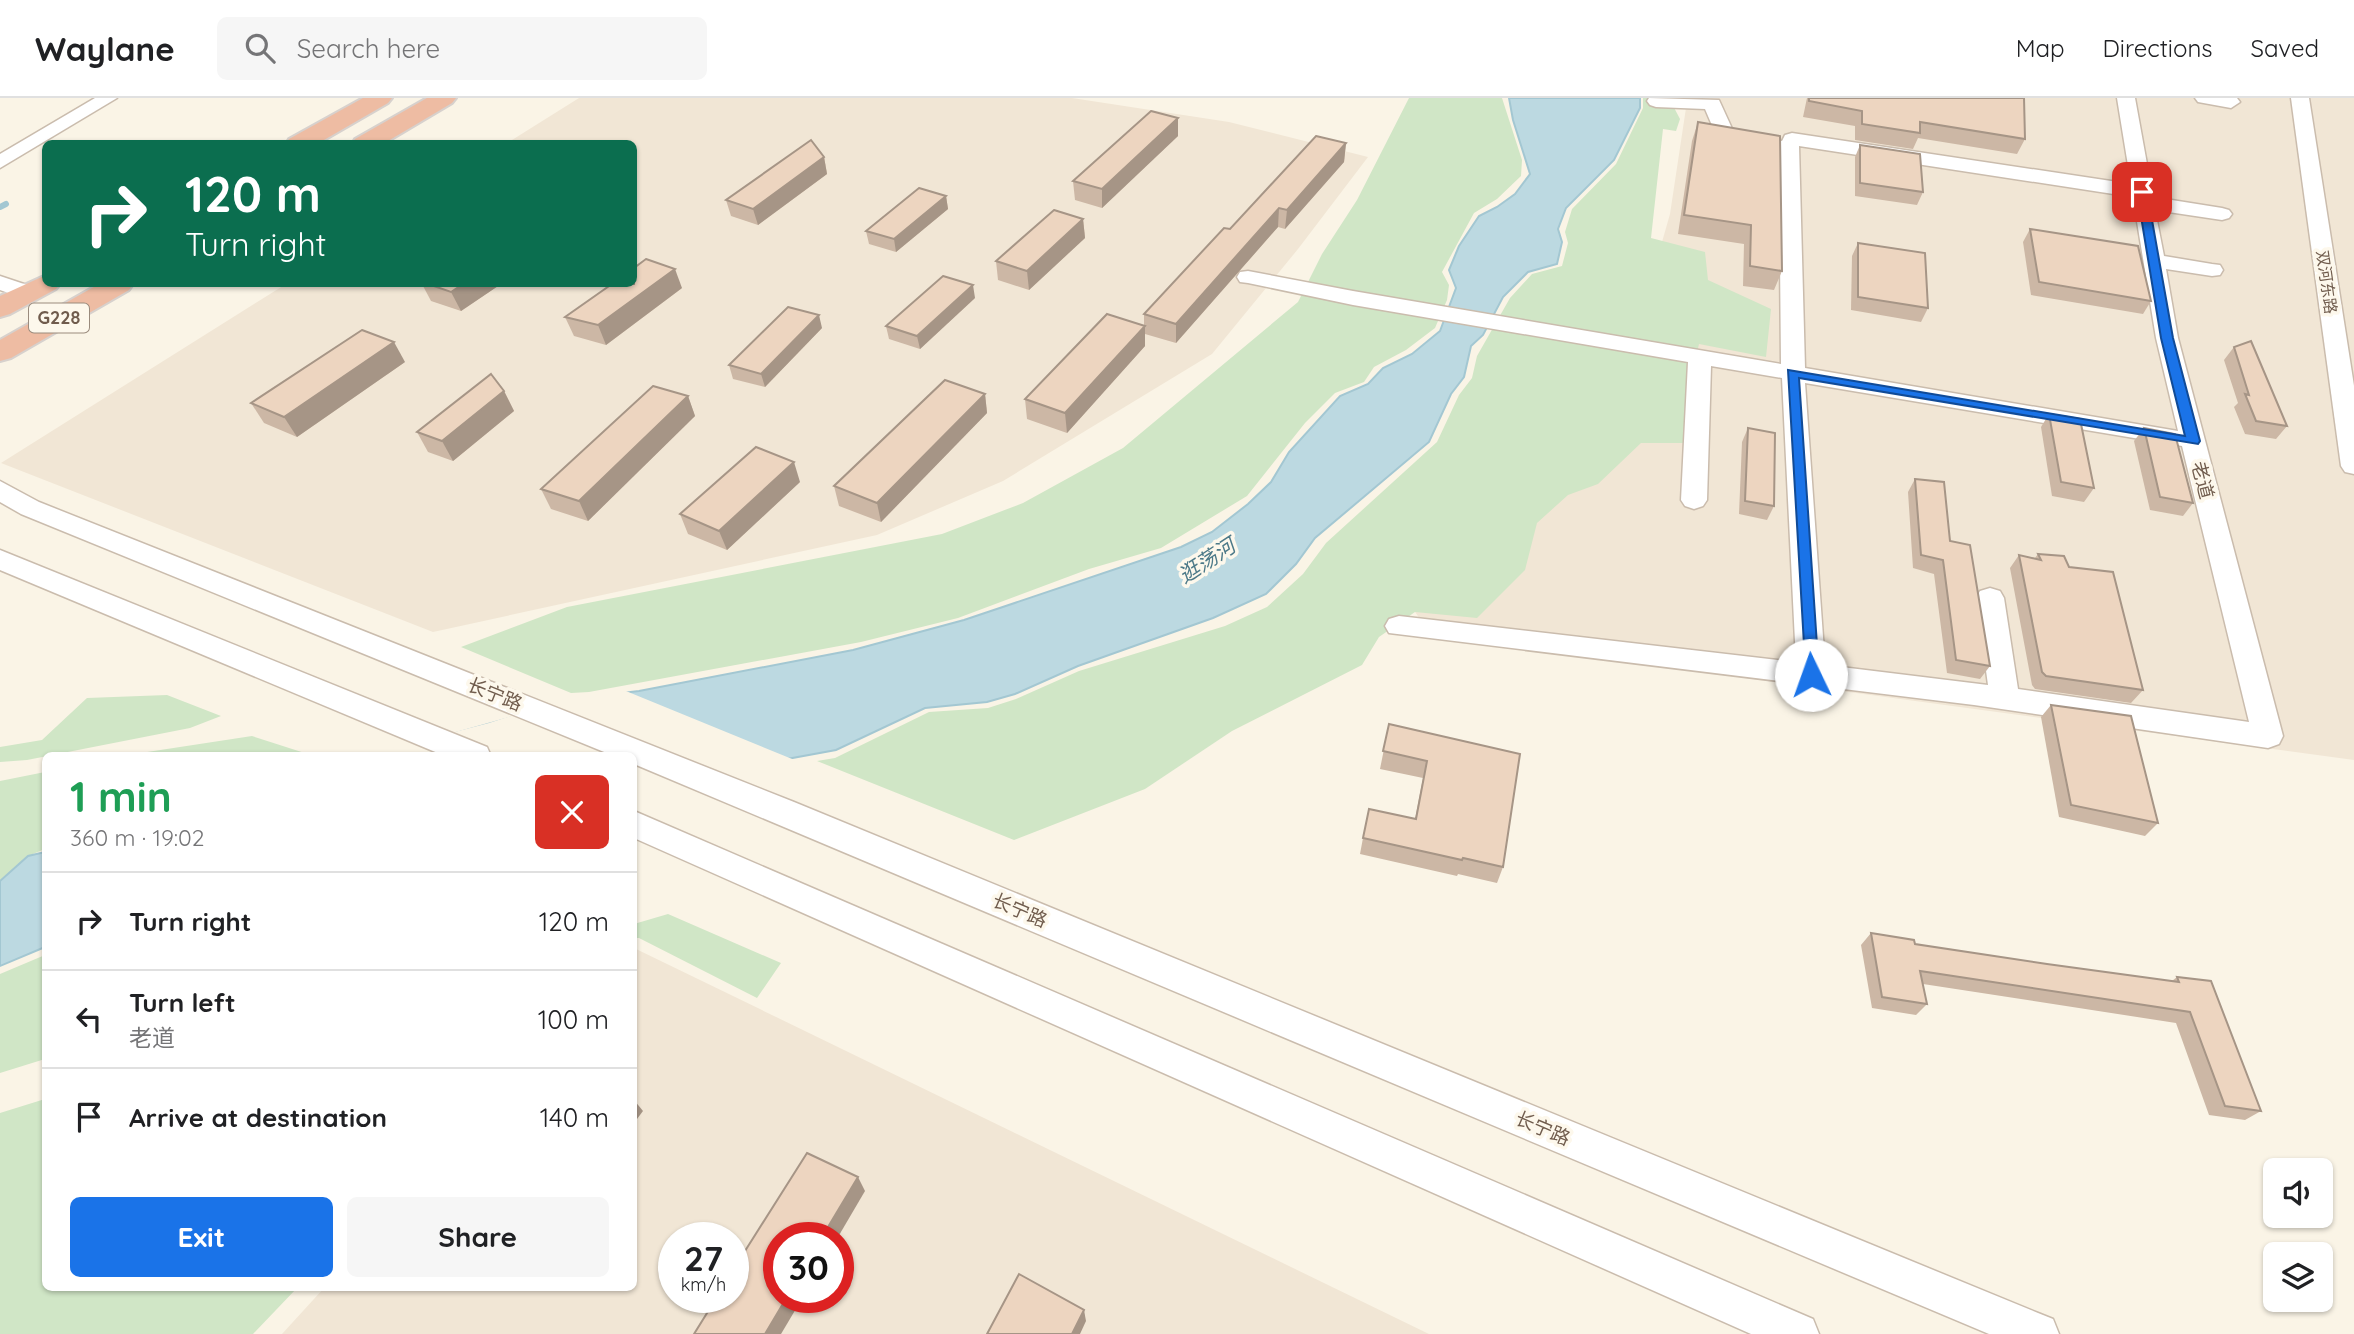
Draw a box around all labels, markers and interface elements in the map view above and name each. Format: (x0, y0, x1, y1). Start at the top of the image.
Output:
search box (217, 17, 707, 80)
text: Waylane (35, 28, 175, 69)
icon: search (241, 29, 279, 67)
text: Search here (297, 32, 440, 65)
text: Map (2016, 33, 2065, 63)
text: Directions (2103, 33, 2213, 63)
text: Saved (2251, 33, 2319, 63)
pin (2112, 162, 2172, 222)
text: 120 m (185, 163, 321, 224)
icon: right (70, 168, 161, 259)
icon: arrive (2123, 173, 2161, 211)
text: Turn right (185, 224, 326, 264)
street label: 双河东路 (2313, 249, 2341, 315)
road number: G228 (29, 303, 89, 332)
street label: 老道 (2187, 459, 2219, 501)
water label: 逛荡河 (1173, 530, 1243, 588)
position arrow (1774, 638, 1848, 712)
street label: 长宁路 (464, 672, 526, 716)
text: 1 min (70, 770, 172, 823)
button: close (535, 775, 609, 849)
text: 360 m · 19:02 (70, 823, 204, 852)
street label: 长宁路 (989, 888, 1051, 932)
icon: right (70, 902, 108, 940)
text: Turn right (129, 905, 251, 938)
text: 120 m (539, 905, 609, 938)
text: Turn left (129, 986, 236, 1019)
icon: left (70, 1000, 108, 1038)
text: 100 m (538, 1003, 609, 1036)
text: 老道 (129, 1023, 175, 1052)
icon: arrive (70, 1098, 108, 1136)
text: Arrive at destination (129, 1101, 387, 1134)
text: 140 m (540, 1101, 609, 1134)
street label: 长宁路 (1512, 1106, 1574, 1150)
map controls (2263, 1158, 2333, 1312)
button: sound (2263, 1158, 2333, 1228)
button: Exit (70, 1197, 333, 1277)
button: Share (347, 1197, 609, 1277)
speed limit sign: 30 (763, 1222, 854, 1313)
text: 27 (684, 1236, 723, 1280)
button: layers (2263, 1242, 2333, 1312)
text: km/h (681, 1273, 726, 1296)

